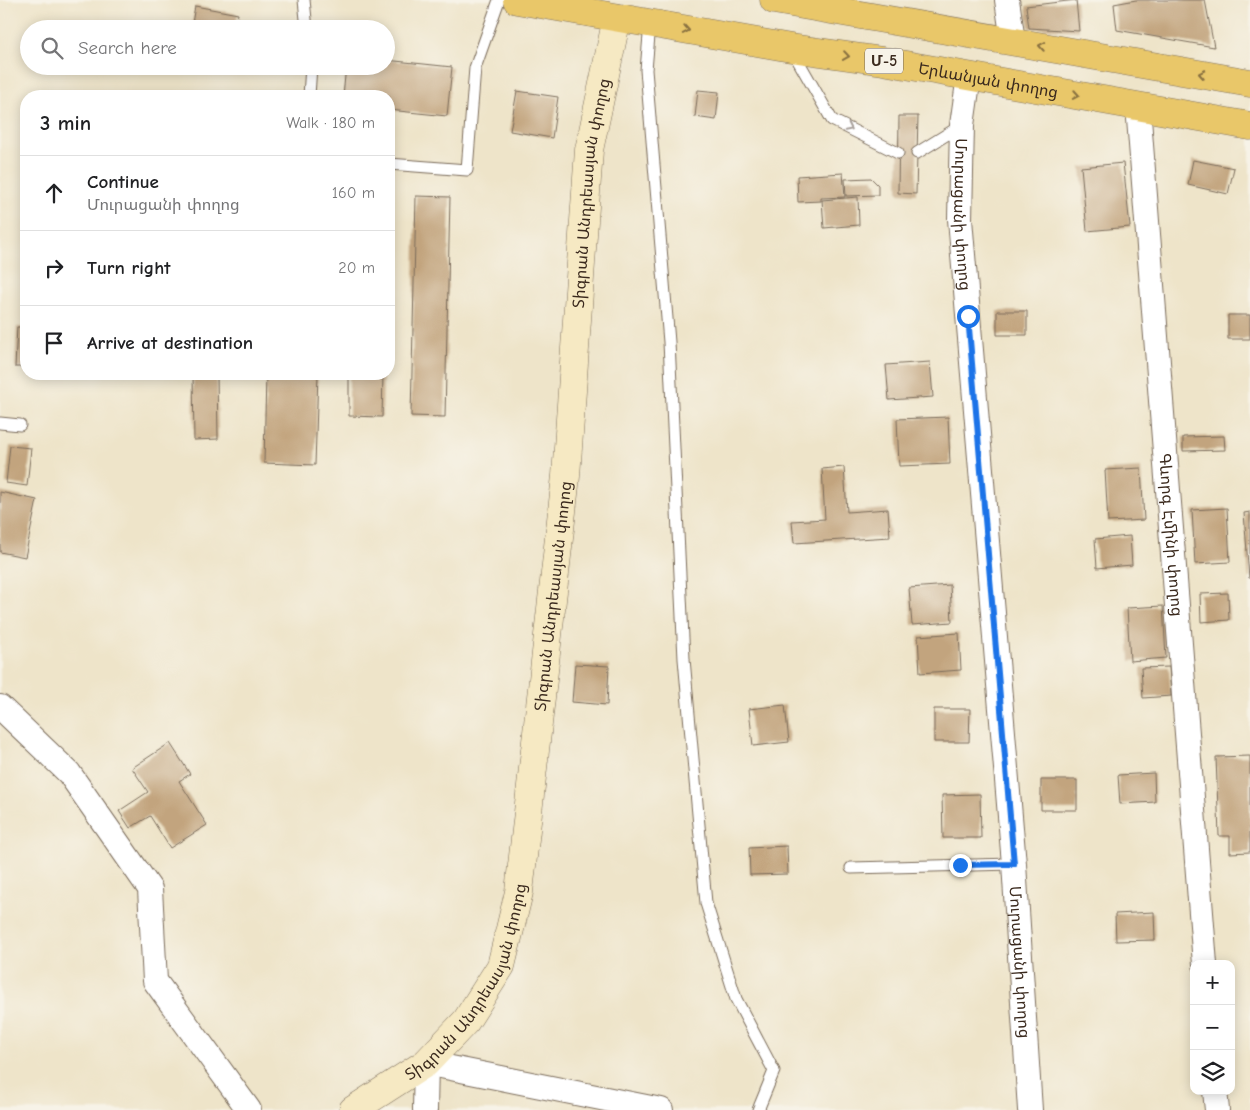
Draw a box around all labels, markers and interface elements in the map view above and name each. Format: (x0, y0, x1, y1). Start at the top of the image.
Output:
search box (20, 20, 395, 75)
one-way arrow (682, 25, 690, 35)
icon: search (38, 34, 66, 62)
text: Search here (78, 37, 177, 59)
one-way arrow (1038, 41, 1046, 52)
road number: Մ-5 (865, 48, 903, 74)
one-way arrow (843, 50, 851, 61)
street label: Երևանյան փողոց (917, 59, 1060, 102)
one-way arrow (1198, 70, 1206, 80)
street label: Տիգրան Անդրեասյան փողոց (570, 77, 614, 309)
one-way arrow (1071, 89, 1080, 99)
text: 3 min (40, 111, 91, 135)
text: Walk · 180 m (286, 114, 375, 132)
one-way arrow (844, 122, 853, 133)
street label: Մուրացանի փողոց (950, 138, 974, 291)
text: Continue (87, 171, 159, 193)
icon: ahead (40, 179, 68, 207)
text: 160 m (332, 184, 375, 202)
text: Մուրացանի փողոց (87, 196, 240, 214)
icon: right (40, 254, 68, 282)
text: Turn right (87, 257, 171, 279)
text: 20 m (338, 259, 375, 277)
route start (957, 305, 980, 328)
icon: arrive (40, 329, 68, 357)
text: Arrive at destination (87, 332, 253, 354)
street label: Գևորգ Էմինի փողոց (1155, 452, 1186, 617)
street label: Տիգրան Անդրեասյան փողոց (531, 480, 575, 712)
route end (949, 854, 972, 877)
street label: Տիգրան Անդրեասյան փողոց (402, 883, 530, 1084)
street label: Մուրացանի փողոց (1005, 885, 1033, 1039)
map controls (1190, 960, 1235, 1095)
button: + (1190, 960, 1235, 1005)
button: − (1190, 1005, 1235, 1050)
button: layers (1190, 1050, 1235, 1095)

